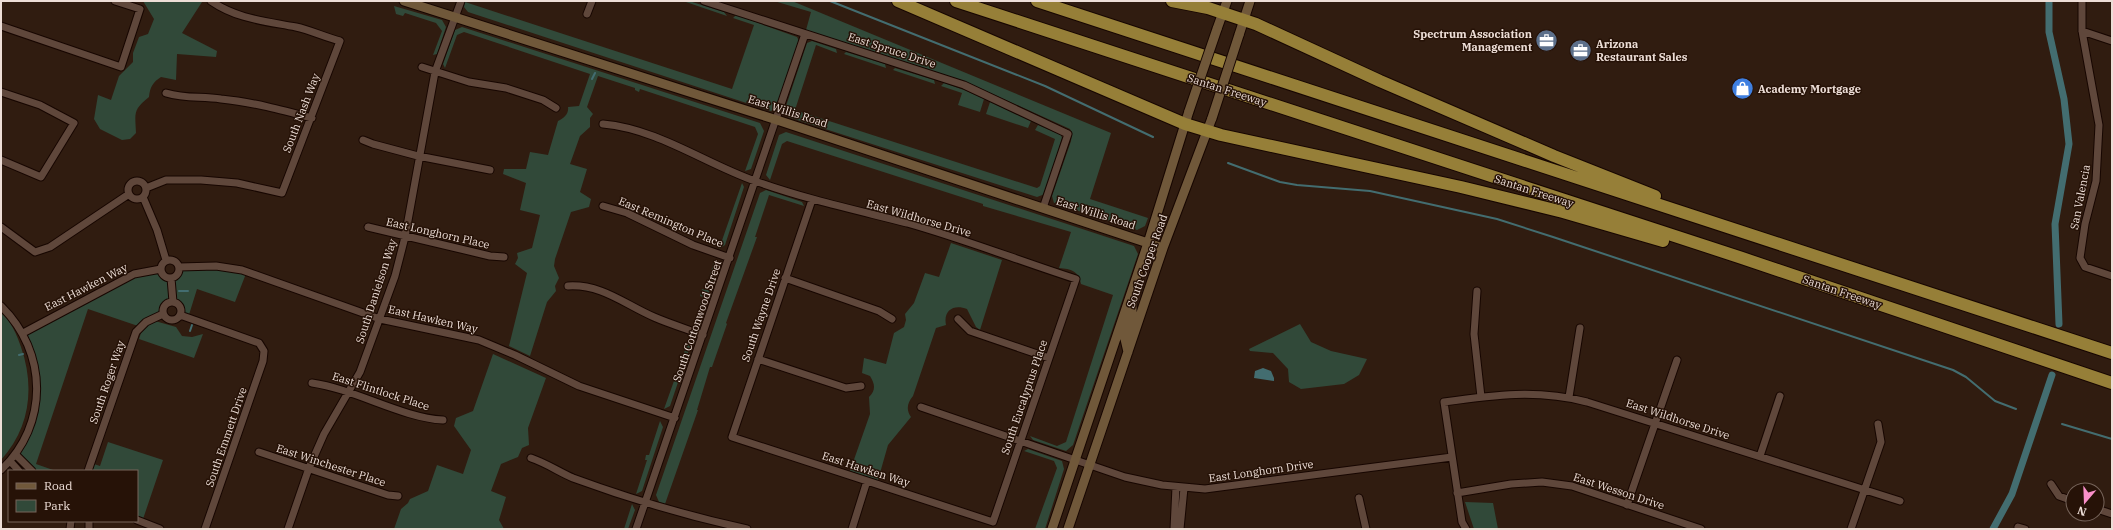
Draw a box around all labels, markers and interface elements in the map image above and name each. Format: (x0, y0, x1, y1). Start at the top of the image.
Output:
place label: Spectrum Association Management (1413, 27, 1532, 54)
office icon: Spectrum Association Management (1534, 27, 1560, 53)
street label: East Spruce Drive (846, 29, 938, 71)
office icon: Arizona Restaurant Sales (1567, 37, 1593, 63)
place label: Arizona Restaurant Sales (1596, 37, 1688, 64)
street label: South Nash Way (279, 71, 323, 155)
street label: Santan Freeway (1186, 71, 1268, 109)
shop icon: Academy Mortgage (1730, 76, 1756, 102)
place label: Academy Mortgage (1758, 82, 1861, 96)
street label: East Willis Road (746, 92, 830, 131)
street label: San Valencia (2067, 163, 2093, 231)
street label: Santan Freeway (1493, 172, 1575, 210)
street label: East Remington Place (617, 194, 725, 250)
street label: East Willis Road (1054, 194, 1138, 233)
street label: East Wildhorse Drive (865, 196, 973, 240)
street label: South Cooper Road (1124, 212, 1171, 310)
street label: East Longhorn Place (385, 214, 491, 252)
street label: South Danielson Way (352, 237, 400, 345)
street label: South Cottonwood Street (670, 258, 724, 384)
street label: East Hawken Way (42, 260, 130, 314)
street label: South Wayne Drive (738, 266, 784, 364)
street label: Santan Freeway (1801, 272, 1883, 312)
street label: East Hawken Way (387, 302, 479, 336)
street label: South Roger Way (86, 338, 128, 426)
street label: South Eucalyptus Place (998, 338, 1050, 456)
street label: East Flintlock Place (331, 369, 431, 413)
street label: South Emmett Drive (202, 385, 250, 489)
street label: East Wildhorse Drive (1624, 396, 1732, 442)
street label: East Winchester Place (274, 441, 388, 489)
street label: East Hawken Way (820, 448, 912, 490)
street label: East Longhorn Drive (1208, 457, 1314, 485)
legend (8, 470, 138, 522)
street label: East Wesson Drive (1572, 470, 1666, 512)
text: Road (44, 478, 73, 493)
north arrow (2065, 482, 2105, 522)
text: Park (44, 498, 70, 513)
text: N (2075, 503, 2088, 519)

